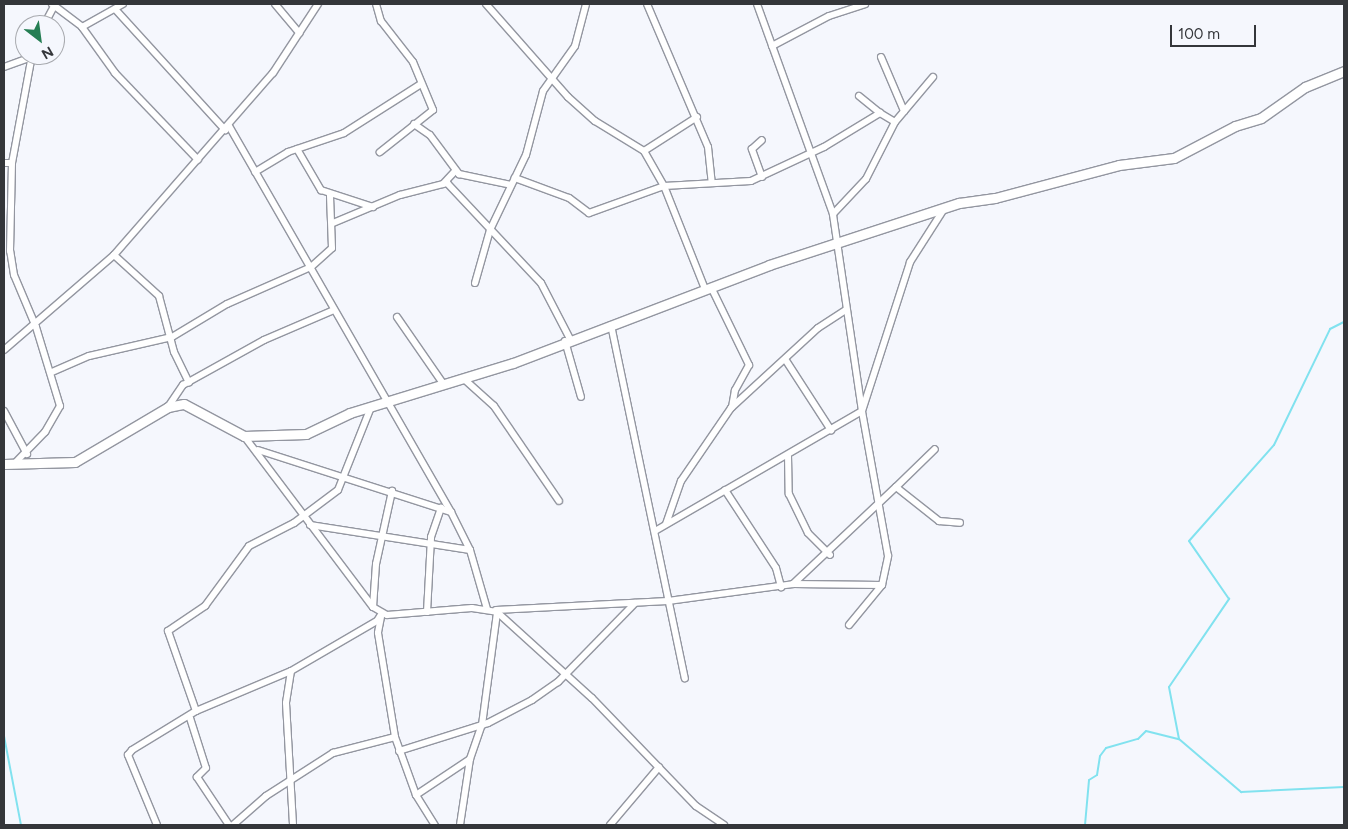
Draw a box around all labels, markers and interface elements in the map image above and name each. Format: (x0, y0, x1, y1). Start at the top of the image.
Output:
north arrow (15, 15, 65, 65)
scale bar (1173, 15, 1259, 47)
text: 100 m (1178, 25, 1220, 43)
text: N (38, 42, 56, 63)

